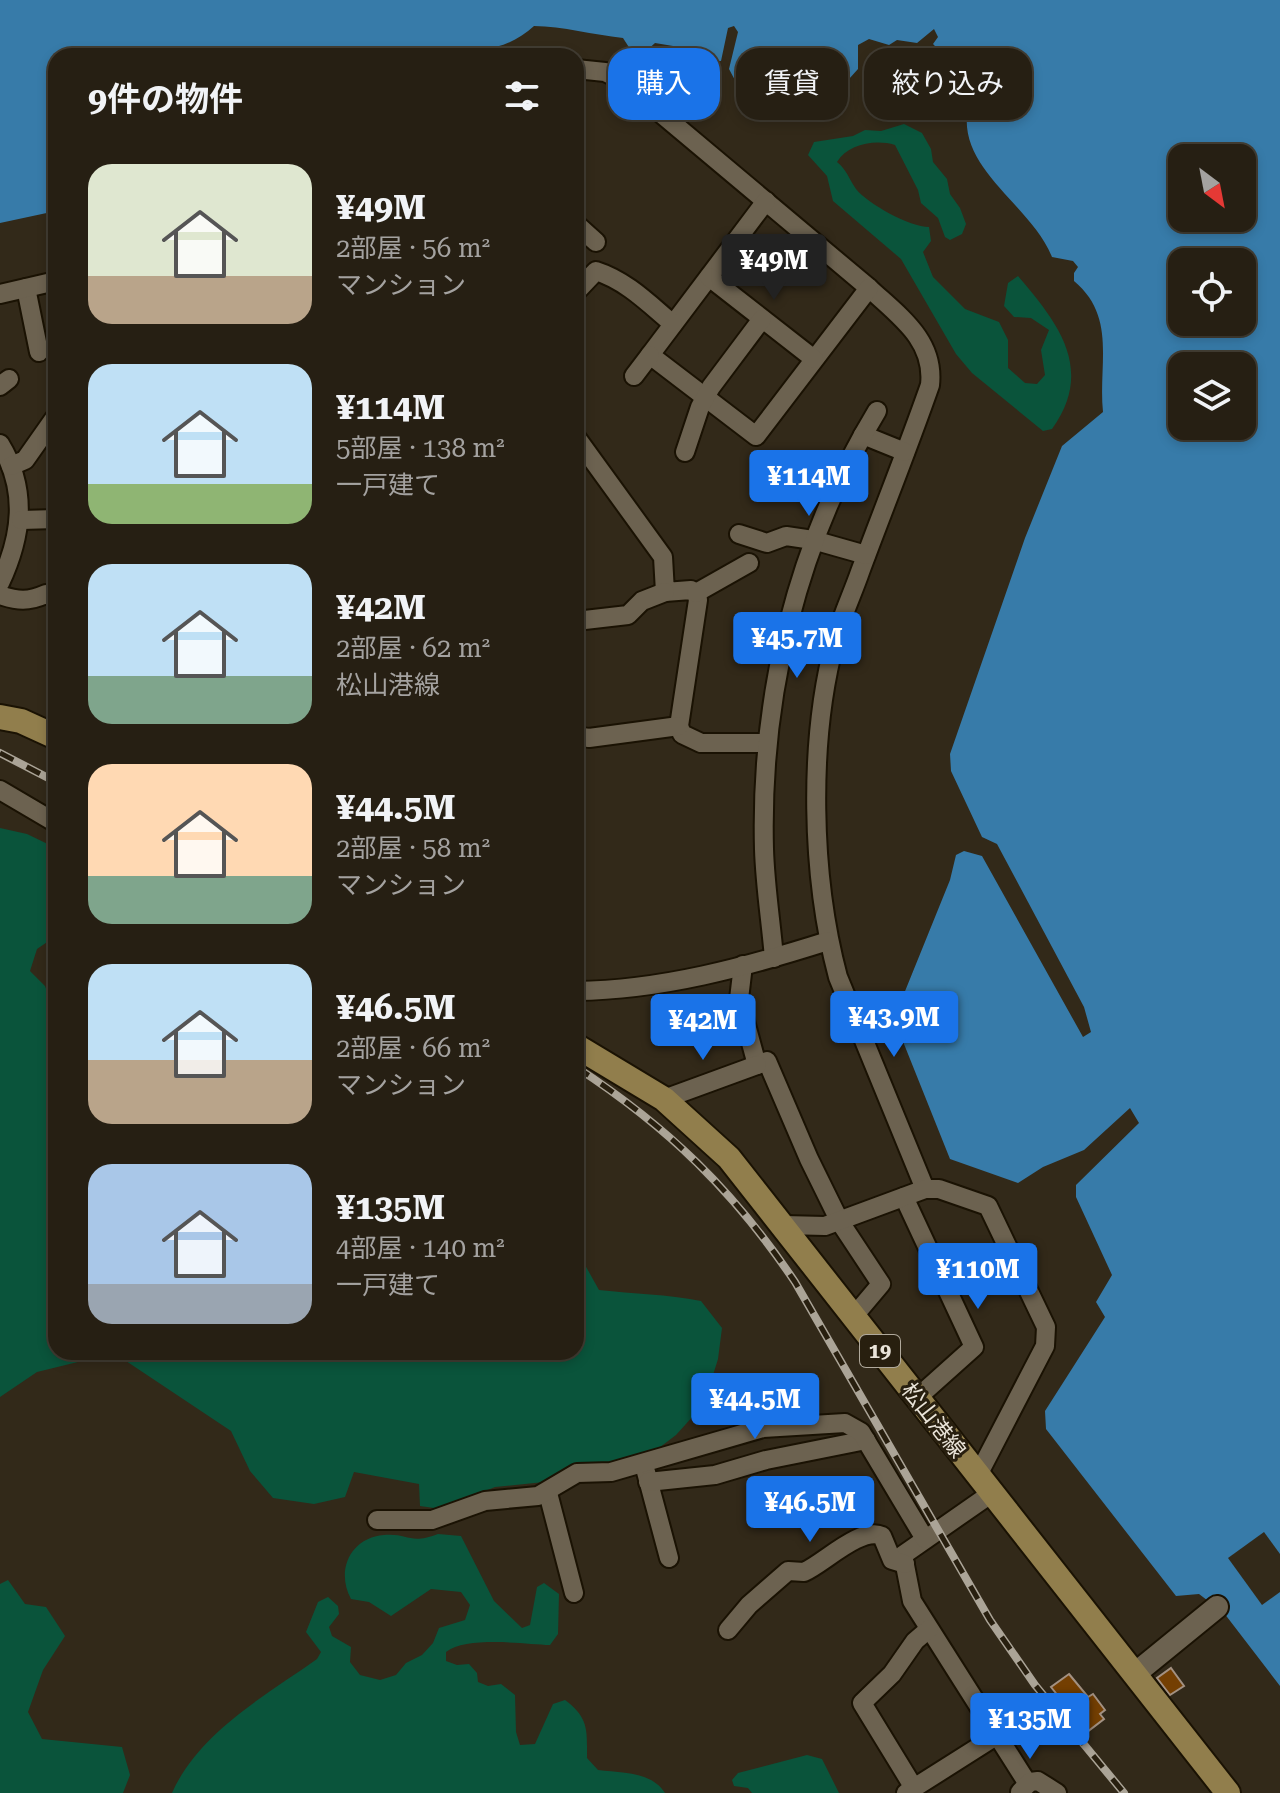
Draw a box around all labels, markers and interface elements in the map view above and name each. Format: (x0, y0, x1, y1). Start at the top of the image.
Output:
chip: 購入 (608, 48, 720, 120)
chip: 賃貸 (736, 48, 848, 120)
chip: 絞り込み (864, 48, 1032, 120)
icon: filters (500, 74, 544, 118)
text: 9件の物件 (88, 79, 243, 119)
north arrow (1168, 144, 1256, 232)
map controls (1168, 144, 1256, 440)
text: ¥49M (336, 187, 426, 227)
icon: home (152, 196, 248, 292)
text: 2部屋 · 56 m² (336, 233, 490, 263)
pin: ¥49M (727, 234, 821, 302)
text: ¥49M (740, 245, 808, 275)
button: locate (1168, 248, 1256, 336)
text: マンション (336, 270, 466, 300)
button: layers (1168, 352, 1256, 440)
text: ¥114M (336, 387, 445, 427)
icon: home (152, 396, 248, 492)
text: 5部屋 · 138 m² (336, 433, 505, 463)
pin: ¥114M (753, 450, 865, 518)
text: ¥114M (767, 461, 851, 491)
text: 一戸建て (336, 470, 440, 500)
text: ¥42M (336, 587, 426, 627)
icon: home (152, 596, 248, 692)
pin: ¥45.7M (732, 612, 862, 680)
text: ¥45.7M (751, 623, 843, 653)
text: 2部屋 · 62 m² (336, 633, 490, 663)
text: 松山港線 (336, 670, 440, 700)
text: ¥44.5M (336, 787, 456, 827)
icon: home (152, 796, 248, 892)
text: 2部屋 · 58 m² (336, 833, 490, 863)
text: マンション (336, 870, 466, 900)
text: ¥46.5M (336, 987, 456, 1027)
pin: ¥43.9M (829, 991, 959, 1059)
pin: ¥42M (656, 994, 750, 1062)
icon: home (152, 996, 248, 1092)
text: ¥43.9M (848, 1002, 940, 1032)
text: ¥42M (669, 1005, 737, 1035)
text: 2部屋 · 66 m² (336, 1033, 490, 1063)
text: マンション (336, 1070, 466, 1100)
text: ¥135M (336, 1187, 445, 1227)
icon: home (152, 1196, 248, 1292)
text: 4部屋 · 140 m² (336, 1233, 505, 1263)
pin: ¥110M (922, 1243, 1034, 1311)
text: ¥110M (936, 1254, 1020, 1284)
text: 一戸建て (336, 1270, 440, 1300)
road number: 19 (860, 1335, 900, 1367)
pin: ¥44.5M (690, 1373, 820, 1441)
street label: 松山港線 (897, 1378, 971, 1463)
text: ¥44.5M (709, 1384, 801, 1414)
pin: ¥46.5M (745, 1476, 875, 1544)
text: ¥46.5M (764, 1487, 856, 1517)
pin: ¥135M (974, 1693, 1086, 1761)
text: ¥135M (988, 1704, 1072, 1734)

